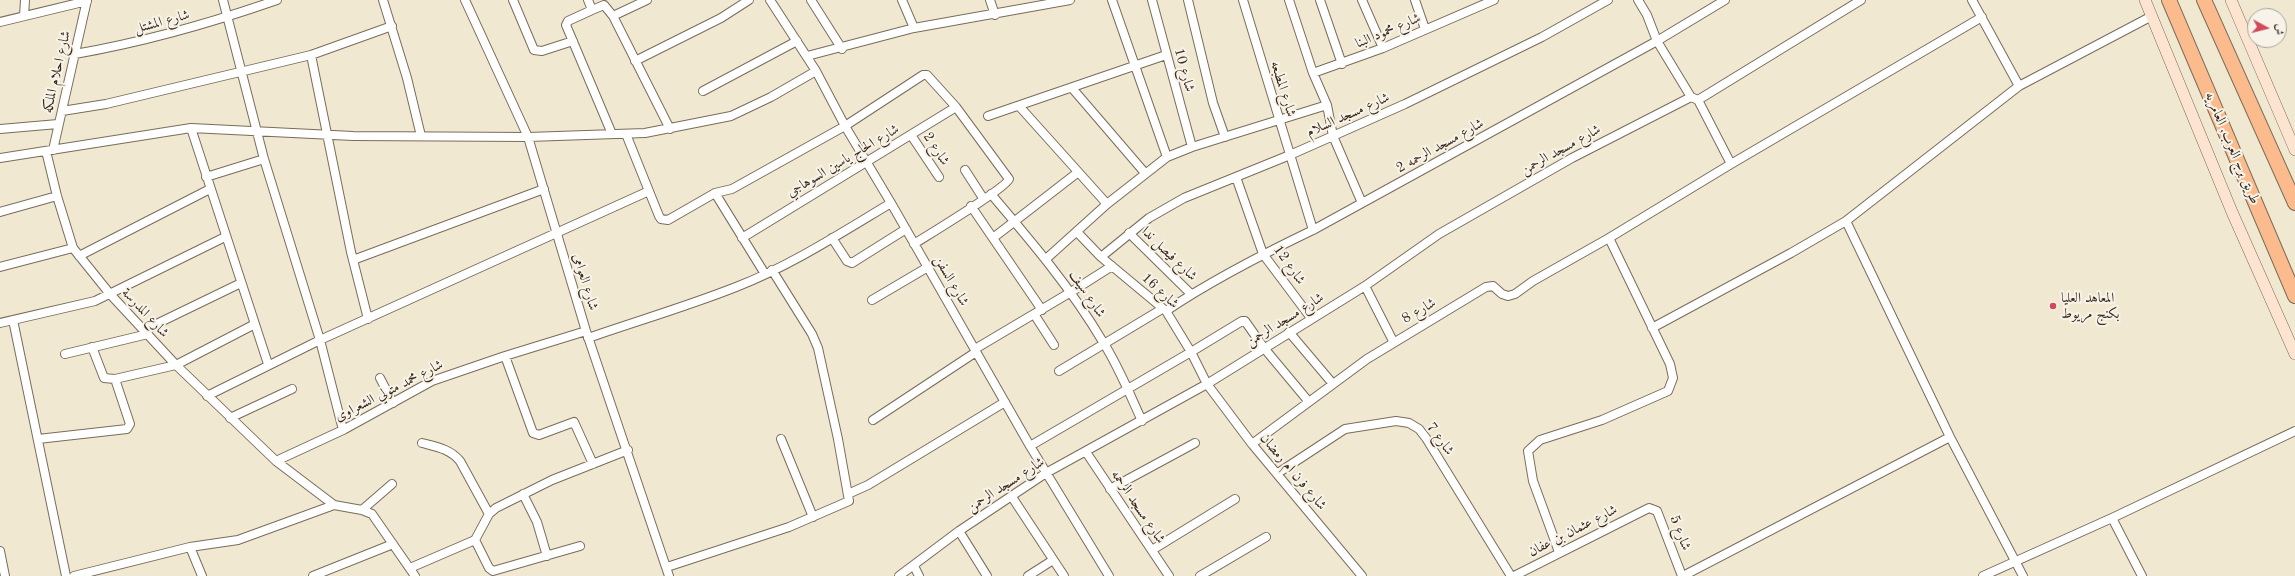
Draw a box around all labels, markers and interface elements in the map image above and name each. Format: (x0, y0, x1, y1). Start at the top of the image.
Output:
street label: شارع المشتل (132, 7, 192, 37)
north arrow (2247, 8, 2287, 48)
street label: شارع محمود البنا (1353, 10, 1423, 52)
text: ش (2272, 23, 2285, 35)
street label: شارع احلام الملكه (39, 29, 75, 115)
street label: شارع 10 (1170, 46, 1198, 94)
street label: شارع المطبعه (1267, 59, 1299, 119)
street label: شارع مسجد السلام (1304, 89, 1392, 141)
street label: طريق برج العرب, العامريه (2201, 89, 2263, 207)
street label: شارع مسجد الرحمه 2 (1393, 115, 1487, 177)
street label: شارع الحاج ياسين السوهاجي (784, 121, 902, 201)
street label: شارع مسجد الرحمن (1518, 121, 1604, 179)
street label: شارع 2 (919, 129, 953, 169)
street label: شارع فيصل ندا (1138, 223, 1200, 285)
street label: شارع 12 (1269, 242, 1309, 288)
street label: شارع العوامى (568, 251, 602, 313)
street label: شارع السفن (930, 253, 972, 309)
street label: شارع سيف (1065, 267, 1109, 321)
street label: شارع 16 (1138, 270, 1182, 312)
street label: شارع المدرسة (118, 285, 172, 341)
street label: شارع مسجد الرحمن (1243, 289, 1327, 351)
place label: المعاهد العليا بكنج مريوط (2061, 290, 2119, 322)
street label: شارع 8 (1399, 295, 1439, 327)
marker: المعاهد العليا بكنج مريوط (2048, 301, 2058, 311)
street label: شارع محمد متولي الشعراوى (332, 356, 446, 426)
street label: شارع 7 (1423, 419, 1457, 459)
street label: شارع فرن ام رمضان (1256, 430, 1330, 514)
street label: شارع مسجد الرحمن (964, 454, 1048, 516)
street label: شارع مسجد الرحمه (1107, 467, 1169, 547)
street label: شارع عثمان بن عفان (1526, 501, 1620, 561)
street label: شارع 5 (1666, 513, 1694, 553)

